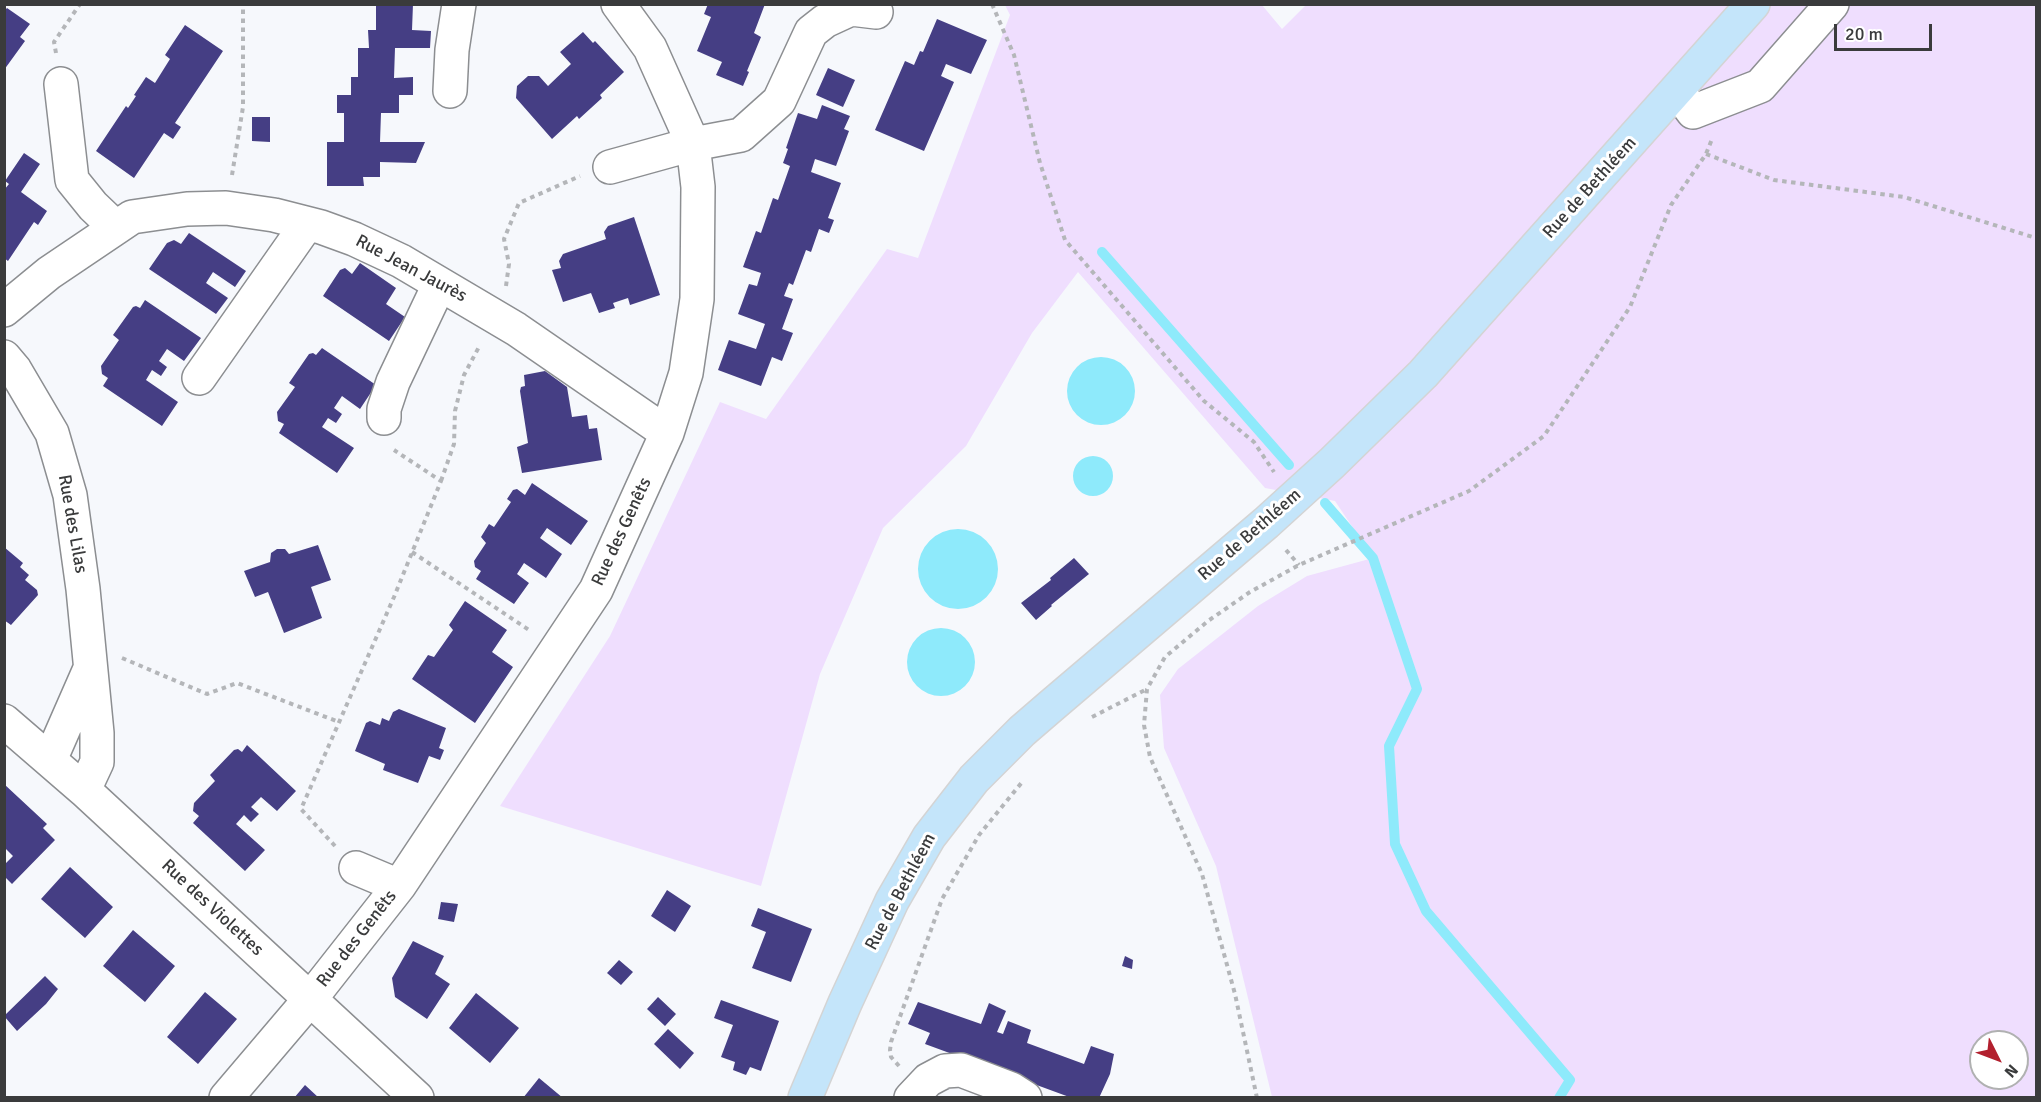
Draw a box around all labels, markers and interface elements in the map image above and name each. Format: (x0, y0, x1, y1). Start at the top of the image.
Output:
scale bar (1837, 12, 1934, 50)
text: 20 m (1845, 23, 1883, 45)
street label: Rue de Bethléem (1539, 133, 1641, 243)
street label: Rue Jean Jaurès (352, 231, 470, 307)
street label: Rue des Lilas (53, 473, 91, 575)
street label: Rue des Genêts (587, 474, 657, 590)
street label: Rue de Bethléem (1194, 484, 1306, 586)
street label: Rue de Bethléem (861, 830, 941, 954)
street label: Rue des Violettes (157, 855, 267, 961)
street label: Rue des Genêts (312, 886, 402, 992)
north arrow (1969, 1030, 2029, 1090)
text: N (2000, 1060, 2022, 1082)

